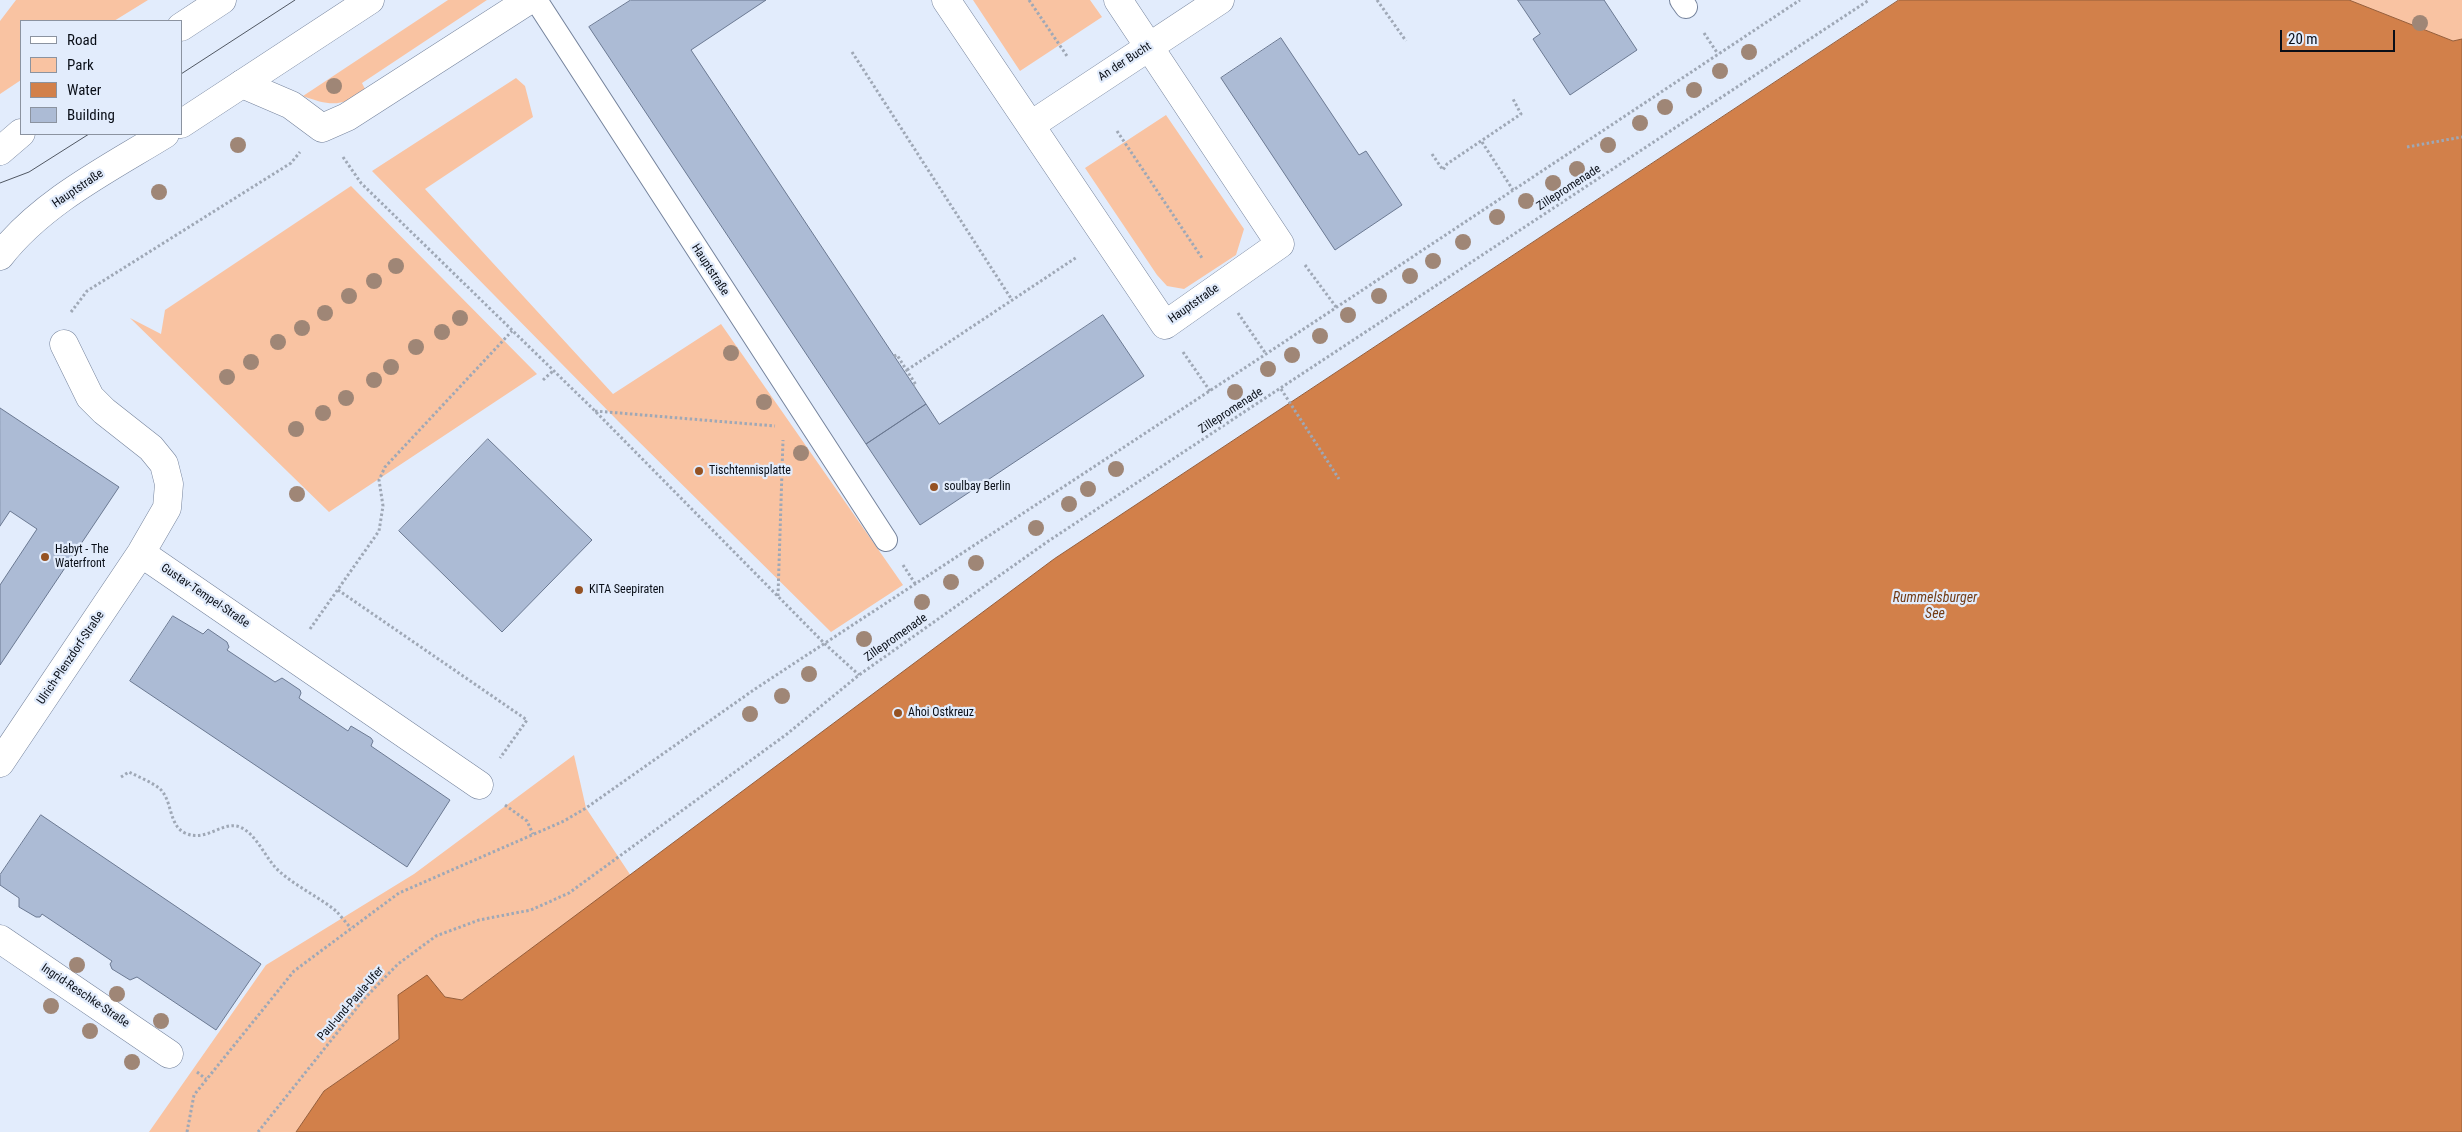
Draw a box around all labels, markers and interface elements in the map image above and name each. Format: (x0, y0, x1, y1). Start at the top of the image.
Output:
legend (20, 20, 182, 135)
scale bar (2282, 20, 2397, 52)
text: 20 m (2288, 30, 2318, 48)
text: Road (67, 31, 97, 49)
street label: An der Bucht (1096, 39, 1154, 85)
text: Park (67, 56, 94, 74)
text: Water (67, 81, 101, 99)
text: Building (67, 106, 115, 124)
street label: Zillepromenade (1534, 162, 1604, 214)
street label: Hauptstraße (50, 167, 106, 211)
street label: Hauptstraße (688, 242, 732, 298)
street label: Hauptstraße (1166, 281, 1222, 327)
street label: Zillepromenade (1196, 385, 1266, 437)
place label: Tischtennisplatte (709, 464, 791, 478)
marker: Tischtennisplatte (693, 465, 705, 477)
place label: soulbay Berlin (944, 480, 1011, 494)
marker: soulbay Berlin (928, 481, 940, 493)
place label: Habyt - The Waterfront (55, 543, 109, 571)
marker: Habyt - The Waterfront (39, 551, 51, 563)
street label: Gustav-Tempel-Straße (158, 561, 252, 631)
place label: KITA Seepiraten (589, 583, 664, 597)
marker: KITA Seepiraten (573, 584, 585, 596)
water label: Rummelsburger See (1893, 590, 1977, 622)
street label: Ulrich-Plenzdorf-Straße (34, 609, 108, 707)
street label: Zillepromenade (862, 611, 930, 665)
place label: Ahoi Ostkreuz (908, 706, 974, 720)
marker: Ahoi Ostkreuz (892, 707, 904, 719)
street label: Ingrid-Reschke-Straße (38, 961, 132, 1031)
street label: Paul-und-Paula-Ufer (315, 964, 387, 1044)

